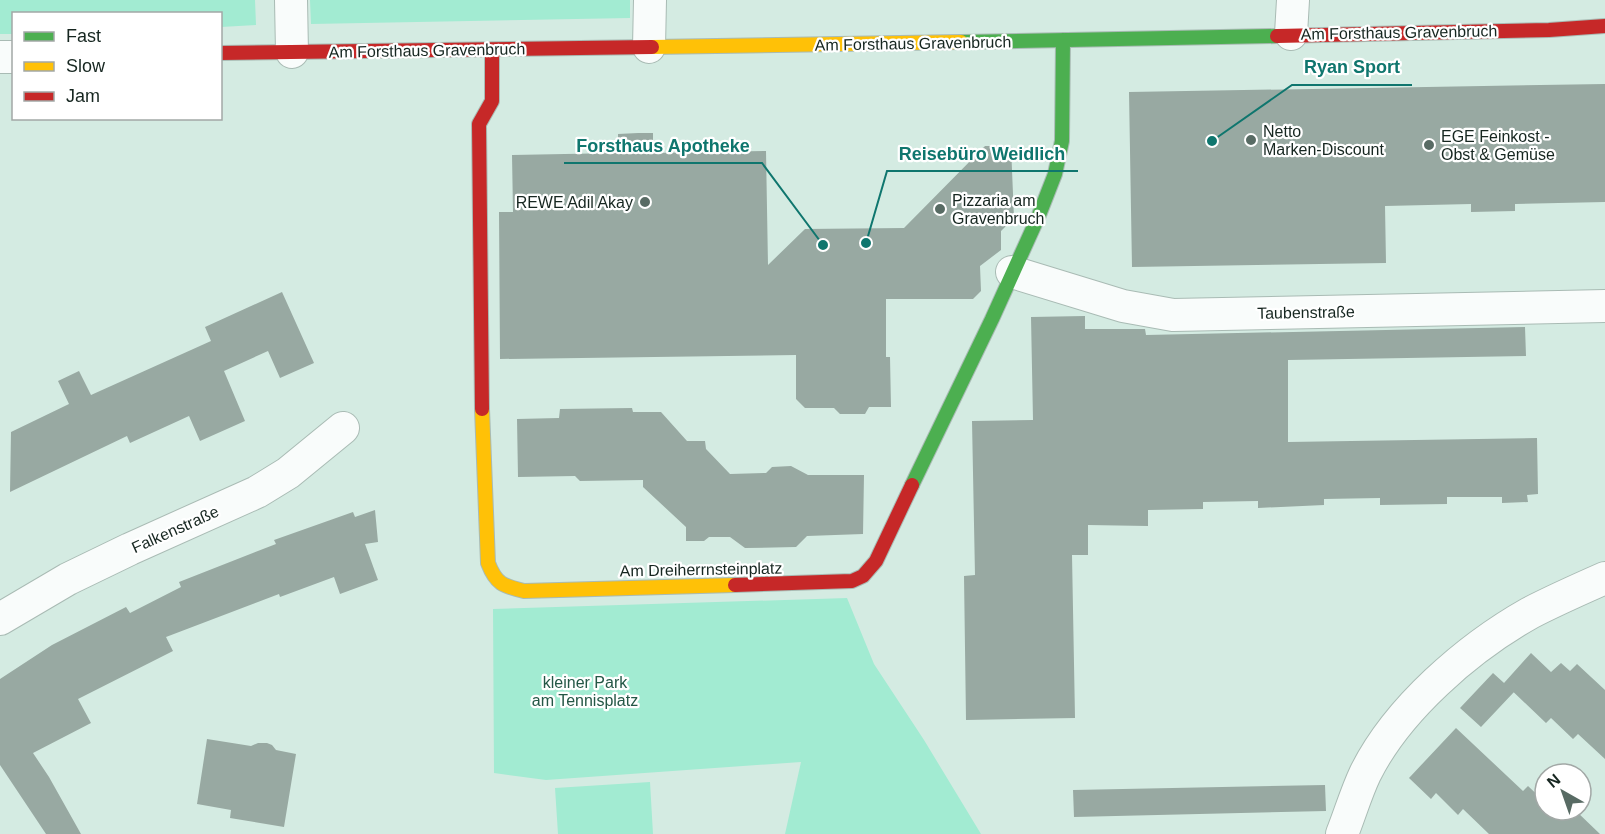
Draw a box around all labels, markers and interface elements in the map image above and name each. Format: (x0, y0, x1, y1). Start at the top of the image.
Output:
legend (12, 12, 222, 120)
street label: Am Forsthaus Gravenbruch (1301, 22, 1497, 43)
text: Fast (66, 26, 101, 46)
street label: Am Forsthaus Gravenbruch (815, 33, 1011, 54)
street label: Am Forsthaus Gravenbruch (329, 40, 525, 61)
callout: Ryan Sport (1292, 49, 1412, 85)
text: Slow (66, 56, 106, 76)
text: Ryan Sport (1304, 57, 1400, 77)
text: Jam (66, 86, 100, 106)
place label: Netto Marken-Discount (1263, 123, 1384, 158)
callout: Forsthaus Apotheke (564, 127, 762, 163)
place label: EGE Feinkost - Obst & Gemüse (1441, 128, 1555, 163)
marker: Netto Marken-Discount (1244, 133, 1258, 147)
callout: Reisebüro Weidlich (887, 135, 1078, 171)
text: Forsthaus Apotheke (576, 136, 750, 156)
marker: EGE Feinkost - Obst & Gemüse (1422, 138, 1436, 152)
text: Reisebüro Weidlich (899, 144, 1065, 164)
place label: Pizzaria am Gravenbruch (952, 192, 1045, 227)
place label: REWE Adil Akay (516, 194, 633, 211)
marker: REWE Adil Akay (638, 195, 652, 209)
marker: Pizzaria am Gravenbruch (933, 202, 947, 216)
street label: Taubenstraße (1257, 303, 1355, 322)
street label: Falkenstraße (129, 503, 221, 556)
street label: Am Dreiherrnsteinplatz (620, 560, 783, 579)
park label: kleiner Park am Tennisplatz (532, 674, 638, 709)
north arrow (1533, 762, 1593, 822)
text: N (1544, 771, 1564, 791)

